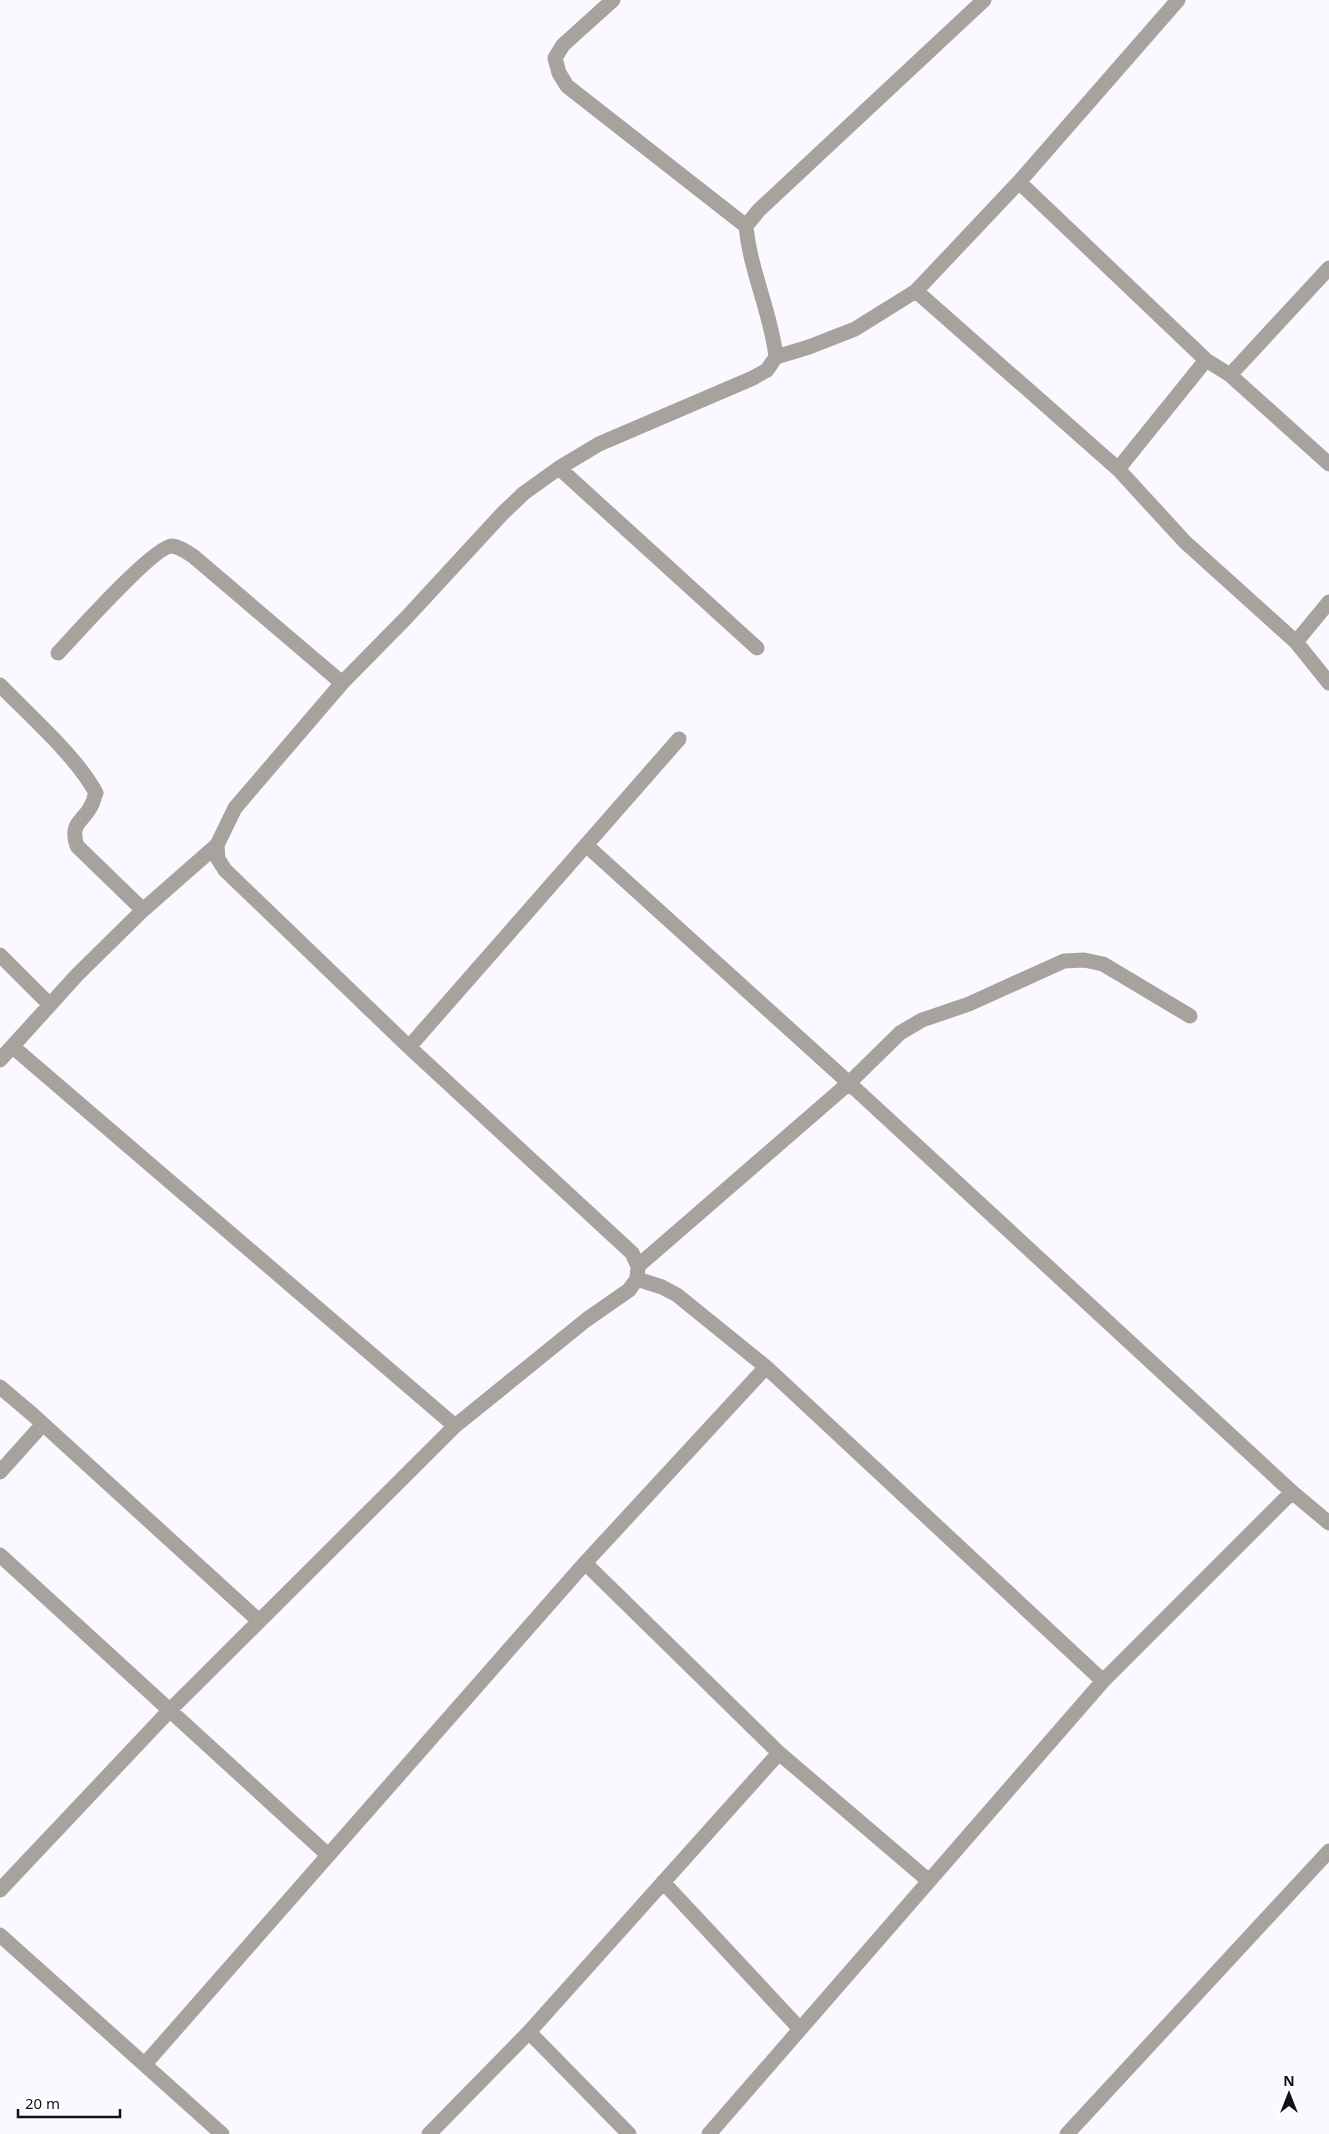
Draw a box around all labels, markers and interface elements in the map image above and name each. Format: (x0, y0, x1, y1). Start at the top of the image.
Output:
north arrow (1264, 2069, 1314, 2119)
text: N (1283, 2071, 1295, 2090)
scale bar (18, 2086, 120, 2118)
text: 20 m (25, 2093, 60, 2113)

